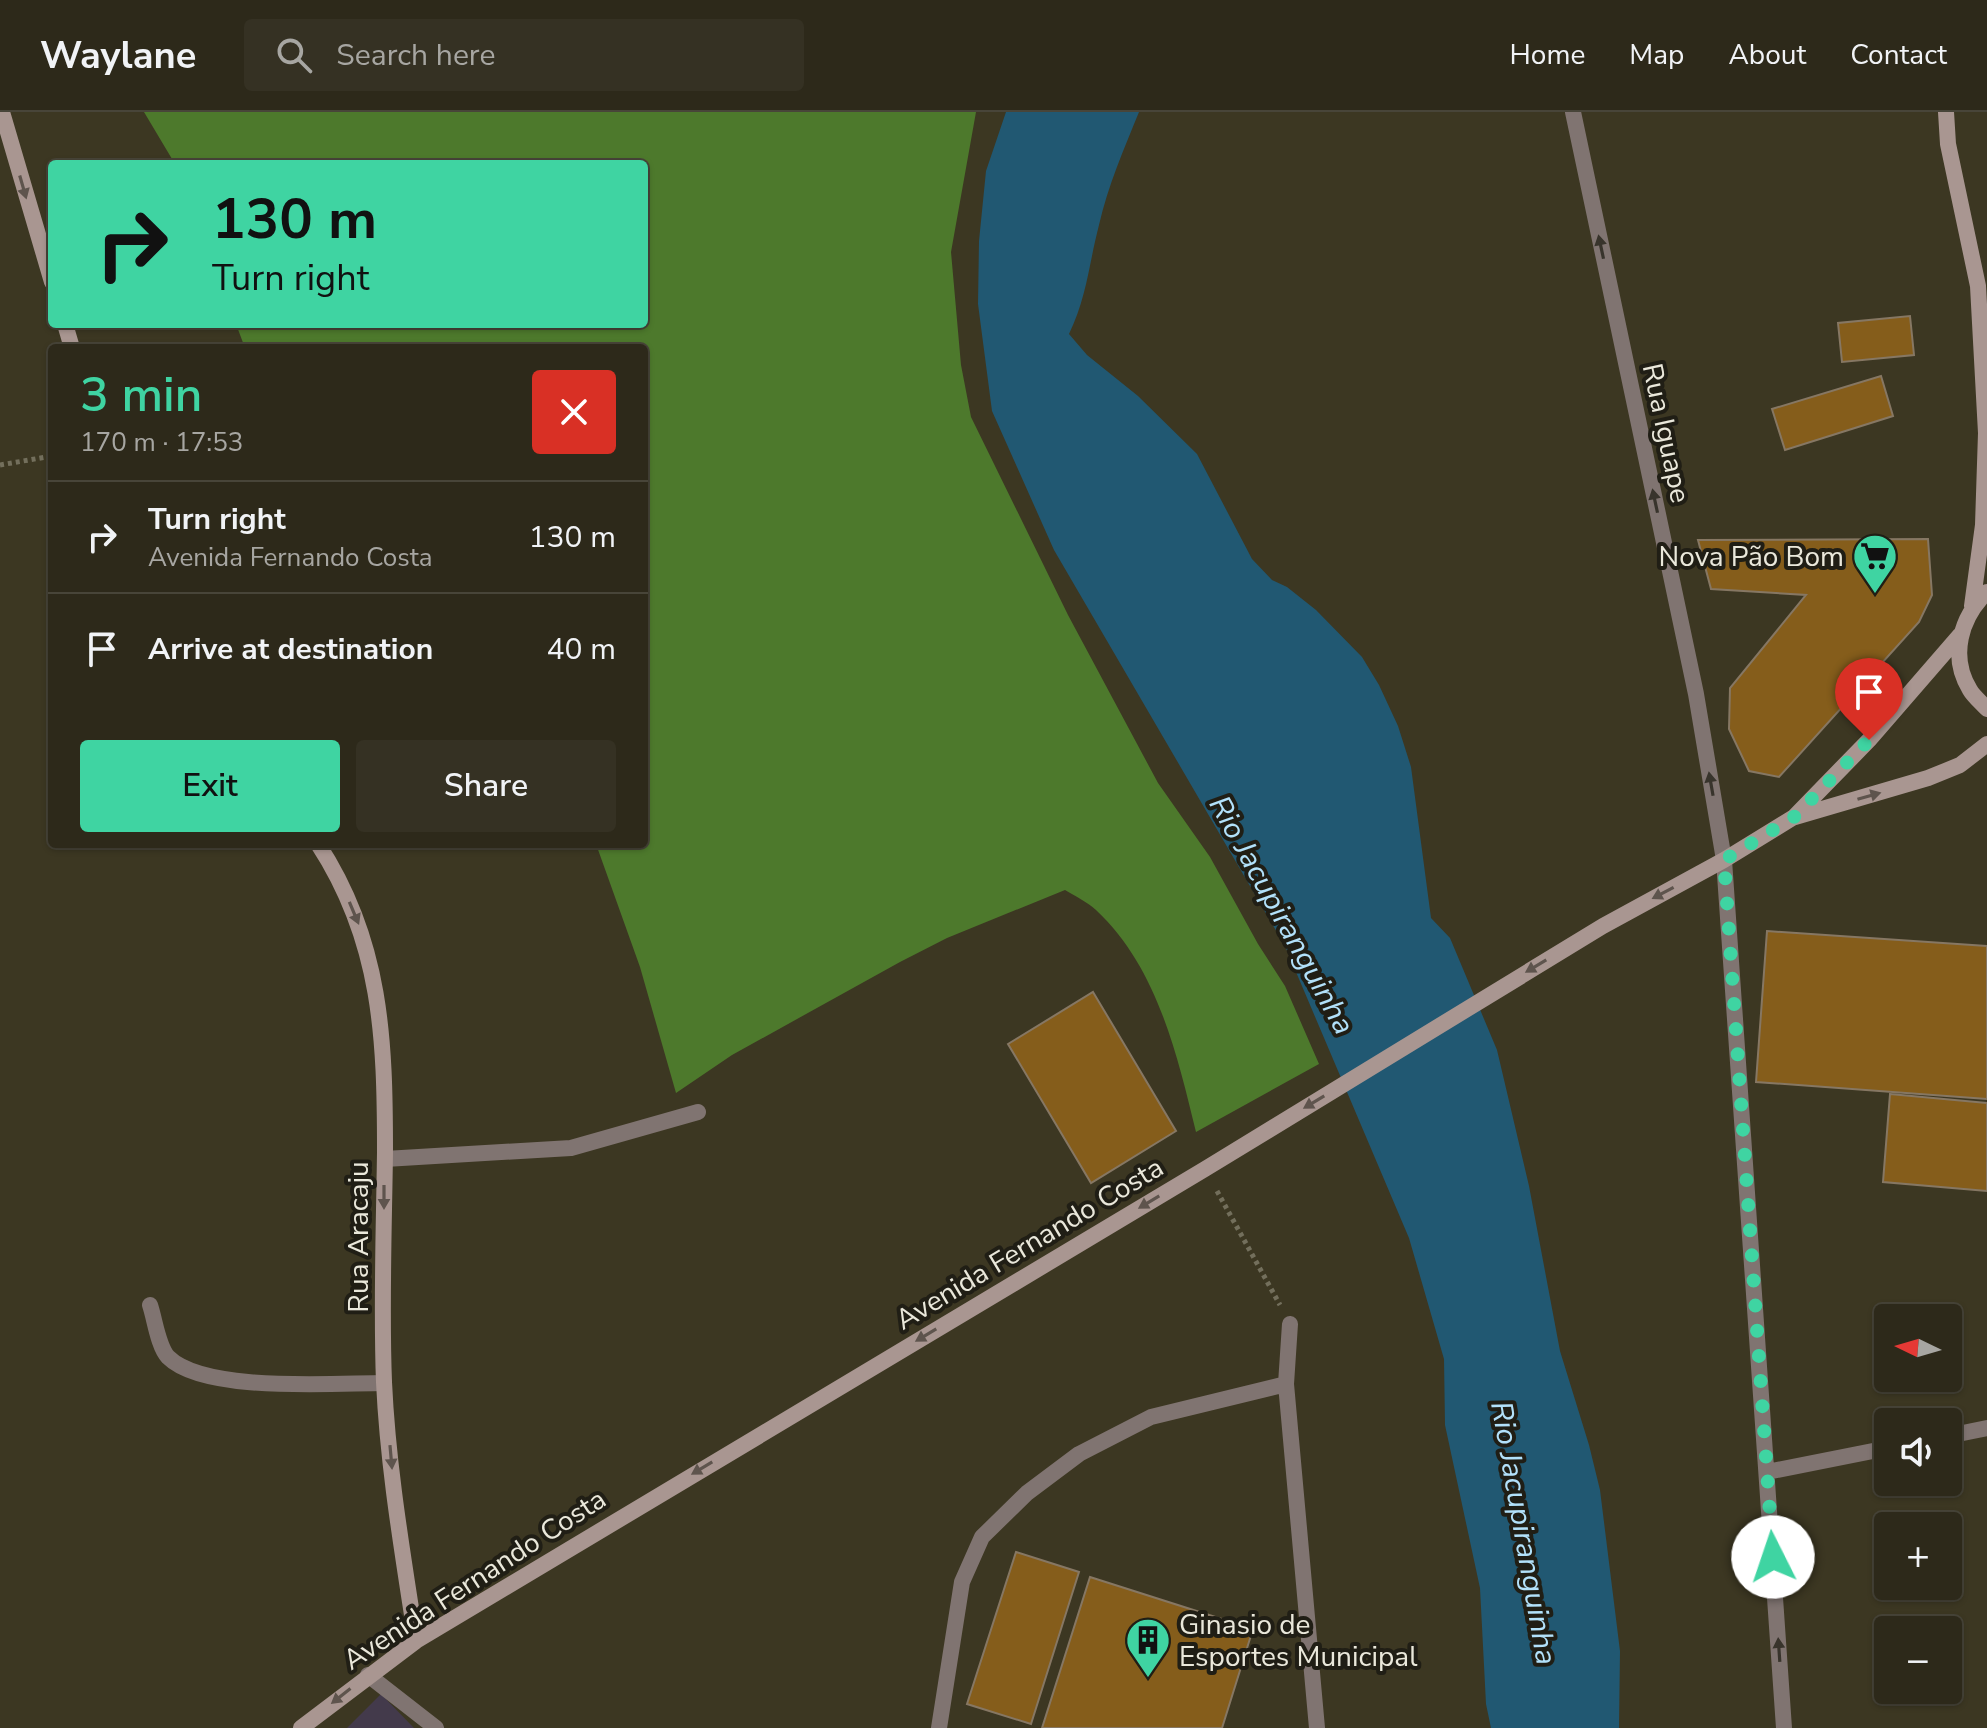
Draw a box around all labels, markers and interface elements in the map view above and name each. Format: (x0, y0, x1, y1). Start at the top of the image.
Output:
search box (244, 19, 804, 91)
text: Waylane (40, 30, 196, 81)
icon: search (272, 33, 316, 77)
text: Search here (336, 35, 495, 76)
text: Home (1510, 36, 1585, 74)
text: Map (1629, 36, 1684, 74)
text: About (1728, 36, 1806, 74)
text: Contact (1850, 36, 1947, 74)
one-way arrow (17, 176, 30, 200)
text: 130 m (212, 181, 377, 258)
icon: right (80, 192, 184, 296)
one-way arrow (1594, 234, 1607, 259)
text: Turn right (212, 254, 369, 303)
street label: Rua Iguape (1633, 360, 1699, 507)
text: 3 min (80, 362, 202, 428)
button: close (532, 370, 616, 454)
text: 170 m · 17:53 (80, 425, 243, 460)
one-way arrow (1648, 488, 1661, 513)
text: Turn right (148, 499, 286, 540)
icon: right (80, 515, 124, 559)
text: 130 m (529, 517, 616, 558)
supermarket icon: Nova Pão Bom (1851, 532, 1899, 595)
place label: Nova Pão Bom (1659, 538, 1844, 576)
text: Avenida Fernando Costa (148, 540, 433, 575)
icon: arrive (80, 627, 124, 671)
text: Arrive at destination (148, 629, 433, 670)
text: 40 m (547, 629, 616, 670)
pin (1835, 658, 1903, 740)
icon: arrive (1847, 670, 1891, 714)
button: Exit (80, 740, 340, 832)
button: Share (356, 740, 616, 832)
one-way arrow (1704, 771, 1716, 796)
water label: Rio Jacupiranguinha (1199, 789, 1364, 1042)
one-way arrow (1857, 789, 1881, 802)
one-way arrow (1652, 886, 1674, 900)
one-way arrow (348, 901, 361, 925)
one-way arrow (1525, 959, 1547, 973)
one-way arrow (1303, 1094, 1325, 1108)
street label: Avenida Fernando Costa (888, 1149, 1171, 1339)
street label: Rua Aracaju (340, 1161, 378, 1313)
one-way arrow (378, 1185, 390, 1210)
one-way arrow (1138, 1195, 1160, 1209)
north arrow (1874, 1304, 1962, 1392)
map controls (1874, 1304, 1962, 1704)
one-way arrow (915, 1328, 937, 1342)
water label: Rio Jacupiranguinha (1480, 1398, 1567, 1668)
button: sound (1874, 1408, 1962, 1496)
one-way arrow (385, 1445, 398, 1470)
one-way arrow (691, 1460, 713, 1474)
street label: Avenida Fernando Costa (336, 1480, 613, 1679)
button: + (1874, 1512, 1962, 1600)
position arrow (1731, 1515, 1815, 1599)
place label: Ginasio de Esportes Municipal (1179, 1606, 1418, 1676)
building icon: Ginasio de Esportes Municipal (1124, 1616, 1172, 1679)
button: − (1874, 1616, 1962, 1704)
one-way arrow (1772, 1637, 1785, 1662)
one-way arrow (331, 1688, 351, 1704)

